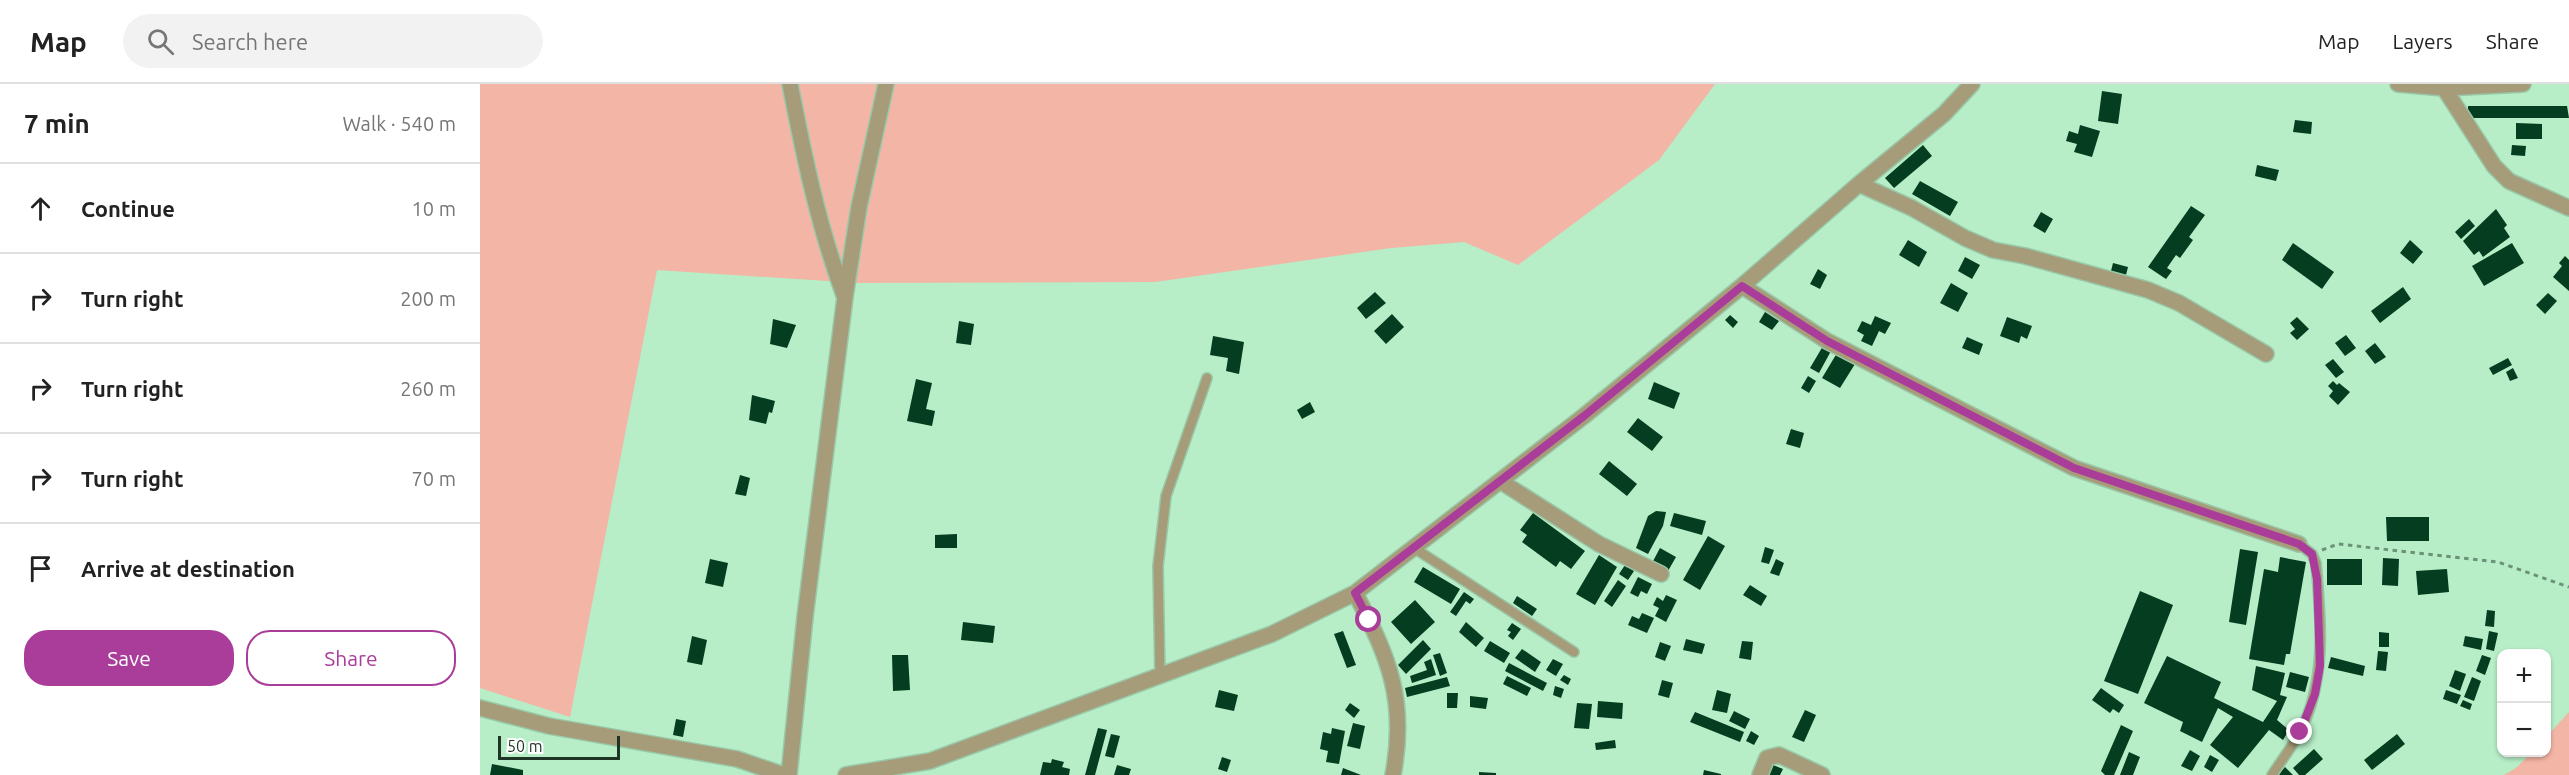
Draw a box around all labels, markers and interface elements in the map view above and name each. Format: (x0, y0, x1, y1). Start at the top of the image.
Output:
search box (123, 14, 543, 68)
icon: search (144, 25, 177, 58)
text: Map (30, 26, 87, 57)
text: Search here (192, 29, 308, 54)
text: Map (2318, 29, 2359, 53)
text: Layers (2392, 29, 2453, 53)
text: Share (2486, 29, 2539, 53)
text: 7 min (24, 109, 90, 138)
text: Walk · 540 m (343, 112, 456, 135)
icon: ahead (24, 192, 57, 225)
text: Continue (81, 196, 175, 221)
text: 10 m (412, 197, 456, 220)
icon: right (24, 282, 57, 315)
text: Turn right (81, 286, 183, 311)
text: 200 m (400, 287, 456, 310)
icon: right (24, 372, 57, 405)
text: Turn right (81, 376, 183, 401)
text: 260 m (400, 377, 456, 400)
icon: right (24, 462, 57, 495)
text: Turn right (81, 466, 183, 491)
text: 70 m (412, 467, 456, 490)
icon: arrive (24, 552, 57, 585)
text: Arrive at destination (81, 556, 295, 581)
route start (1355, 606, 1381, 632)
button: Save (24, 630, 234, 686)
button: Share (246, 630, 456, 686)
map controls (2497, 649, 2551, 757)
button: + (2497, 649, 2551, 703)
button: − (2497, 703, 2551, 757)
route end (2286, 718, 2312, 744)
scale bar (498, 733, 620, 760)
text: 50 m (507, 737, 543, 755)

